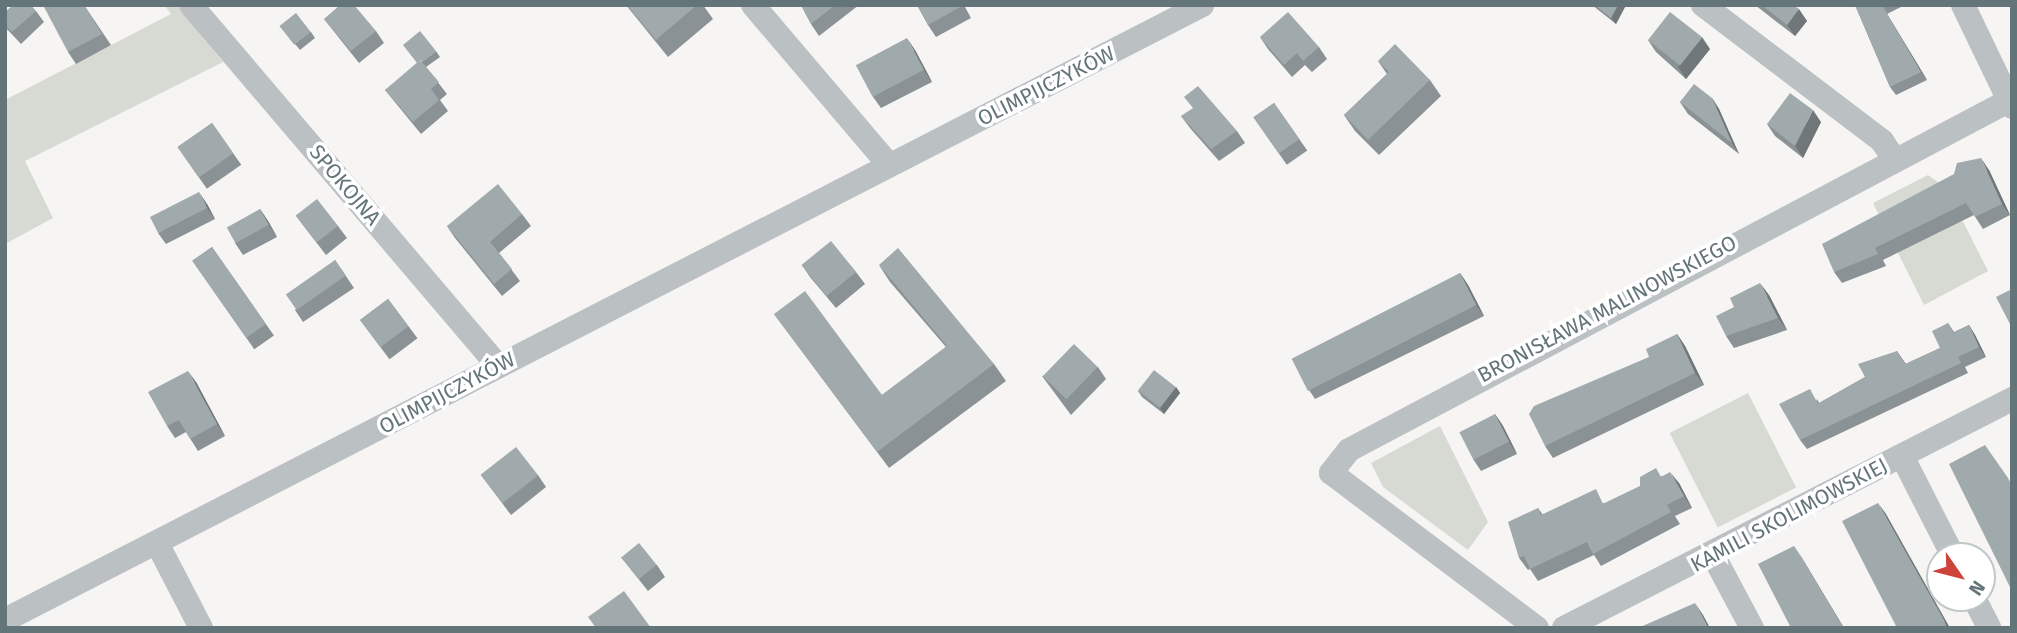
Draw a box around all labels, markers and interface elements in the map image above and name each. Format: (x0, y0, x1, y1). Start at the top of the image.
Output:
street label: OLIMPIJCZYKÓW (973, 41, 1119, 131)
street label: SPOKOJNA (304, 140, 386, 230)
street label: BRONISŁAWA MALINOWSKIEGO (1473, 230, 1741, 388)
street label: OLIMPIJCZYKÓW (375, 347, 519, 439)
street label: KAMILI SKOLIMOWSKIEJ (1686, 452, 1892, 578)
north arrow (1926, 542, 1996, 612)
text: N (1964, 576, 1990, 600)

